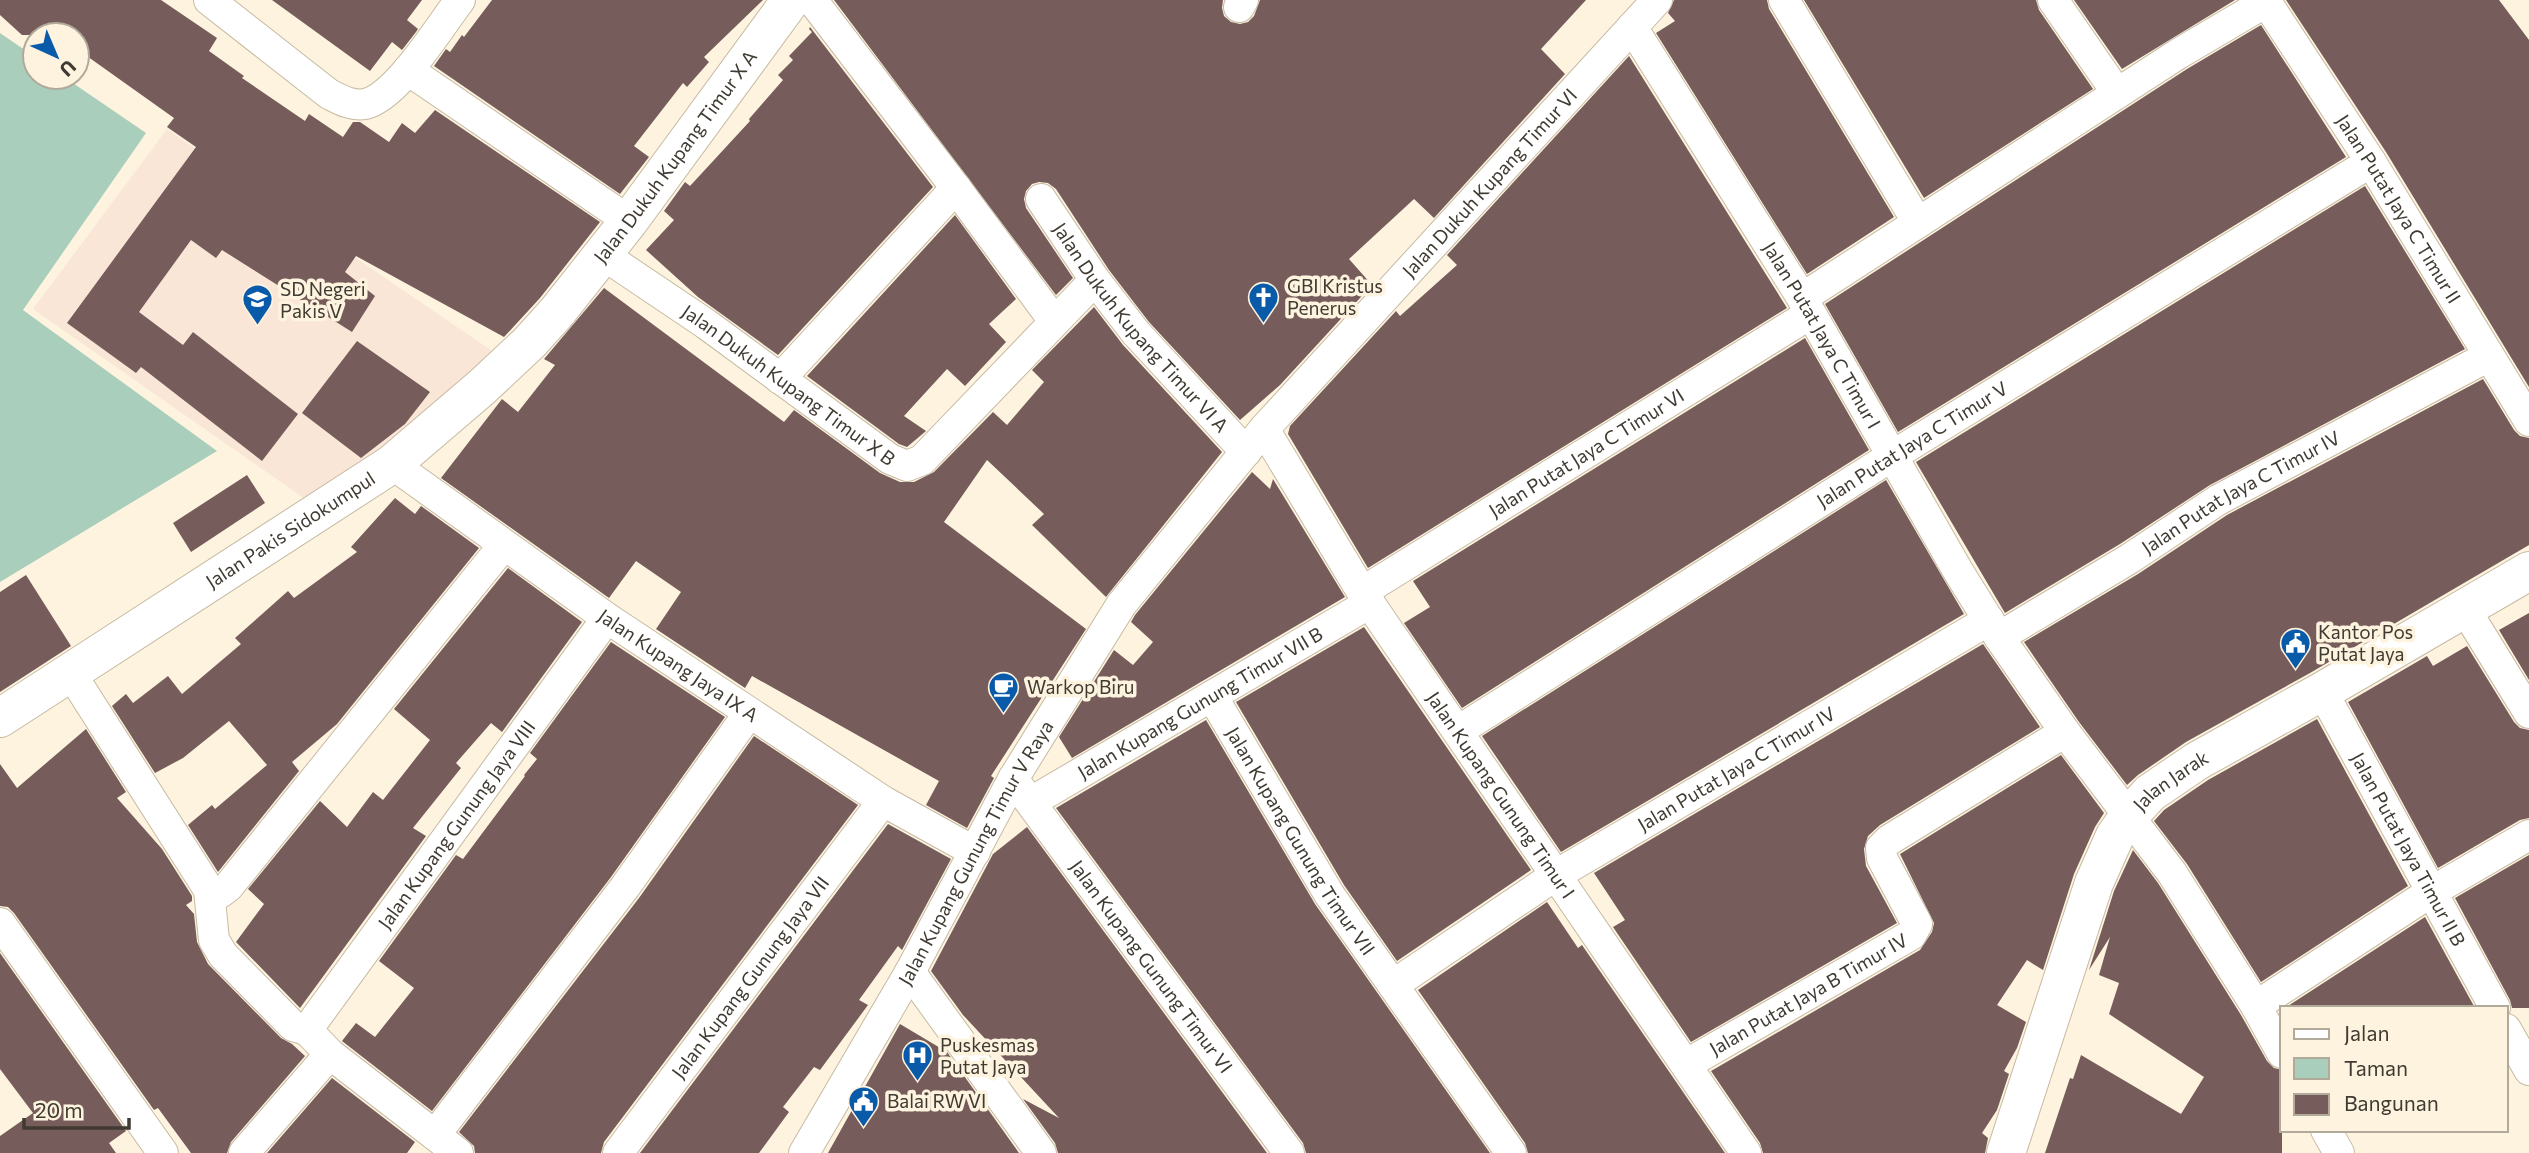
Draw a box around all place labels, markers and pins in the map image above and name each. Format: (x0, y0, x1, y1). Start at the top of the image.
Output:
place label: GBI Kristus Penerus (1287, 274, 1383, 319)
place label: SD Negeri Pakis V (280, 277, 366, 322)
church icon: GBI Kristus Penerus (1247, 280, 1281, 324)
school or university icon: SD Negeri Pakis V (240, 283, 274, 327)
place label: Kantor Pos Putat Jaya (2318, 620, 2413, 665)
public building icon: Kantor Pos Putat Jaya (2278, 626, 2312, 670)
cafe icon: Warkop Biru (987, 670, 1021, 714)
place label: Warkop Biru (1027, 675, 1134, 698)
place label: Puskesmas Putat Jaya (940, 1033, 1035, 1078)
hospital icon: Puskesmas Putat Jaya (900, 1039, 934, 1083)
public building icon: Balai RW VI (847, 1084, 881, 1128)
place label: Balai RW VI (887, 1089, 986, 1112)

